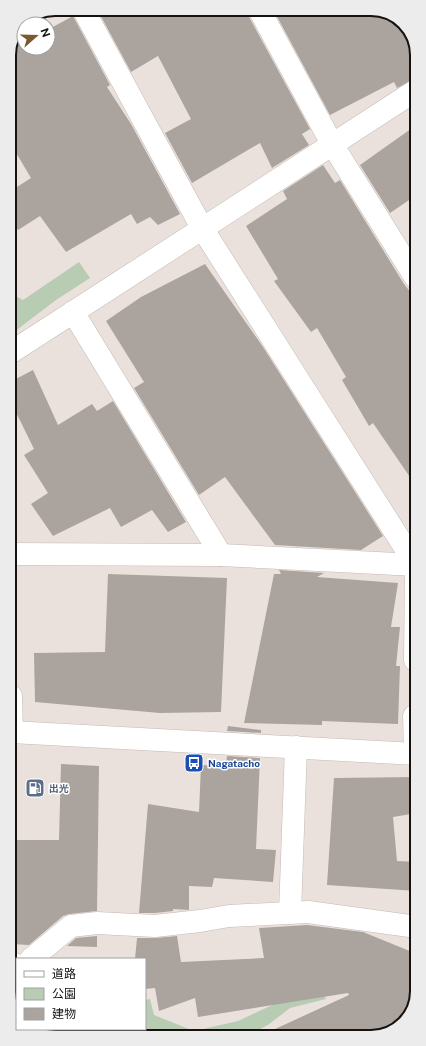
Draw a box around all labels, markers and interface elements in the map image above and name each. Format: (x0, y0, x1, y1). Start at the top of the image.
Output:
north arrow (16, 16, 56, 56)
text: N (38, 26, 53, 39)
bus stop icon: Nagatacho (183, 752, 205, 774)
place label: Nagatacho (208, 757, 260, 769)
fuel station icon: 出光 (24, 777, 46, 799)
place label: 出光 (49, 782, 69, 794)
legend (16, 958, 146, 1030)
text: 道路 (52, 967, 76, 981)
text: 公園 (52, 987, 76, 1001)
text: 建物 (52, 1007, 76, 1021)

